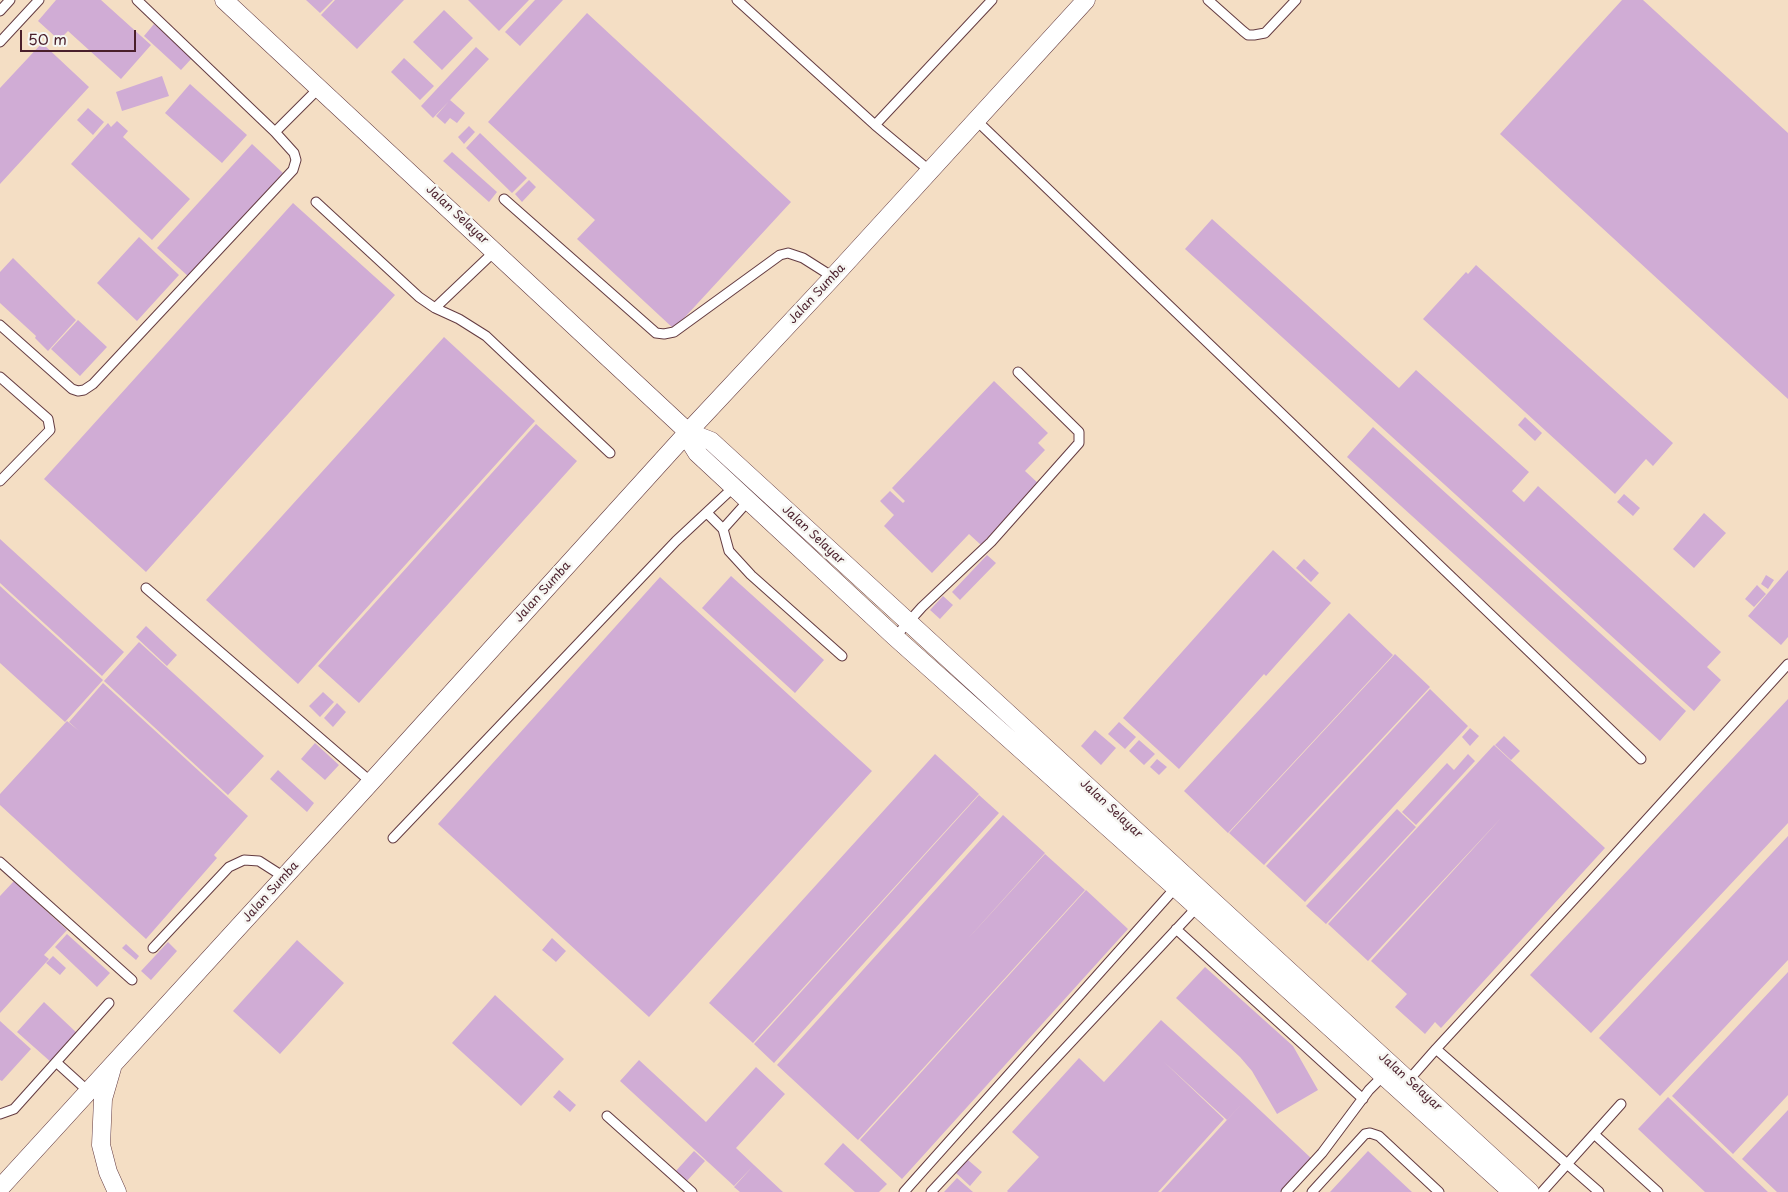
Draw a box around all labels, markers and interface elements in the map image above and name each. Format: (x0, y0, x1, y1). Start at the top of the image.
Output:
scale bar (22, 20, 139, 52)
text: 50 m (28, 27, 67, 50)
street label: Jalan Selayar (423, 182, 491, 248)
street label: Jalan Sumba (786, 261, 848, 327)
street label: Jalan Selayar (779, 502, 847, 568)
street label: Jalan Sumba (512, 559, 574, 625)
street label: Jalan Selayar (1077, 776, 1145, 842)
street label: Jalan Sumba (240, 859, 302, 925)
street label: Jalan Selayar (1375, 1050, 1445, 1114)

